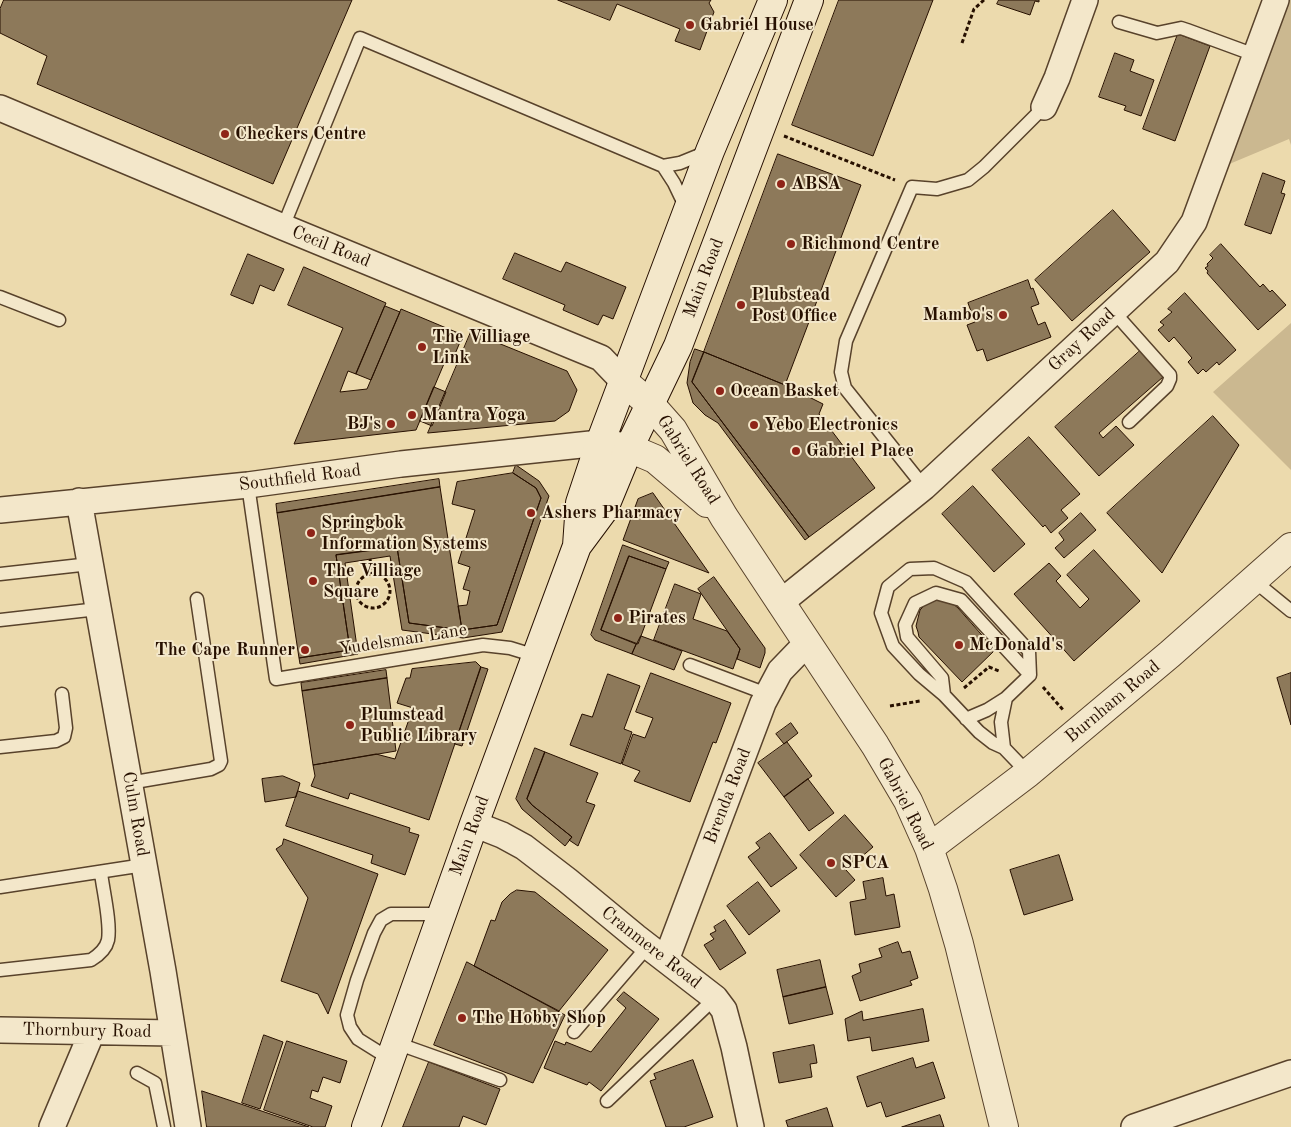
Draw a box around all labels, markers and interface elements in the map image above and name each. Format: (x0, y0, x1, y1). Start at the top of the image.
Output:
place label: Gabriel House (700, 14, 814, 36)
marker: Gabriel House (684, 19, 696, 31)
place label: Checkers Centre (235, 123, 366, 145)
marker: Checkers Centre (219, 128, 231, 140)
place label: ABSA (791, 173, 841, 195)
marker: ABSA (775, 178, 787, 190)
street label: Cecil Road (288, 221, 374, 273)
place label: Richmond Centre (801, 233, 939, 255)
street label: Main Road (679, 235, 729, 321)
marker: Richmond Centre (785, 238, 797, 250)
place label: Plubstead Post Office (751, 284, 837, 326)
marker: Plubstead Post Office (735, 299, 747, 311)
place label: Mambo's (923, 304, 993, 326)
street label: Gray Road (1044, 304, 1120, 376)
marker: Mambo's (997, 309, 1009, 321)
place label: The Villiage Link (432, 326, 531, 368)
marker: The Villiage Link (416, 341, 428, 353)
place label: Ocean Basket (730, 380, 839, 402)
marker: Ocean Basket (714, 385, 726, 397)
place label: Mantra Yoga (422, 404, 526, 426)
marker: Mantra Yoga (406, 409, 418, 421)
street label: Gabriel Road (652, 411, 724, 509)
place label: BJ's (346, 413, 381, 435)
place label: Yebo Electronics (764, 414, 898, 436)
marker: BJ's (385, 418, 397, 430)
marker: Yebo Electronics (748, 419, 760, 431)
place label: Gabriel Place (806, 440, 914, 462)
marker: Gabriel Place (790, 445, 802, 457)
street label: Southfield Road (238, 460, 362, 496)
place label: Ashers Pharmacy (541, 502, 683, 524)
marker: Ashers Pharmacy (525, 507, 537, 519)
place label: Springbok Information Systems (321, 512, 487, 554)
marker: Springbok Information Systems (305, 527, 317, 539)
place label: The Villiage Square (323, 560, 422, 602)
marker: The Villiage Square (307, 575, 319, 587)
place label: Pirates (628, 607, 686, 629)
marker: Pirates (612, 612, 624, 624)
street label: Yudelsman Lane (337, 619, 469, 661)
place label: McDonald's (969, 634, 1063, 656)
place label: The Cape Runner (155, 639, 295, 661)
marker: McDonald's (953, 639, 965, 651)
marker: The Cape Runner (299, 644, 311, 656)
street label: Burnham Road (1061, 656, 1165, 748)
place label: Plumstead Public Library (360, 704, 477, 746)
marker: Plumstead Public Library (344, 719, 356, 731)
street label: Brenda Road (700, 745, 756, 847)
street label: Gabriel Road (872, 754, 938, 854)
street label: Culm Road (117, 770, 153, 858)
street label: Main Road (446, 793, 494, 879)
place label: SPCA (841, 852, 889, 874)
marker: SPCA (825, 857, 837, 869)
street label: Cranmere Road (597, 902, 705, 994)
place label: The Hobby Shop (472, 1007, 606, 1029)
marker: The Hobby Shop (456, 1012, 468, 1024)
street label: Thornbury Road (22, 1019, 152, 1043)

